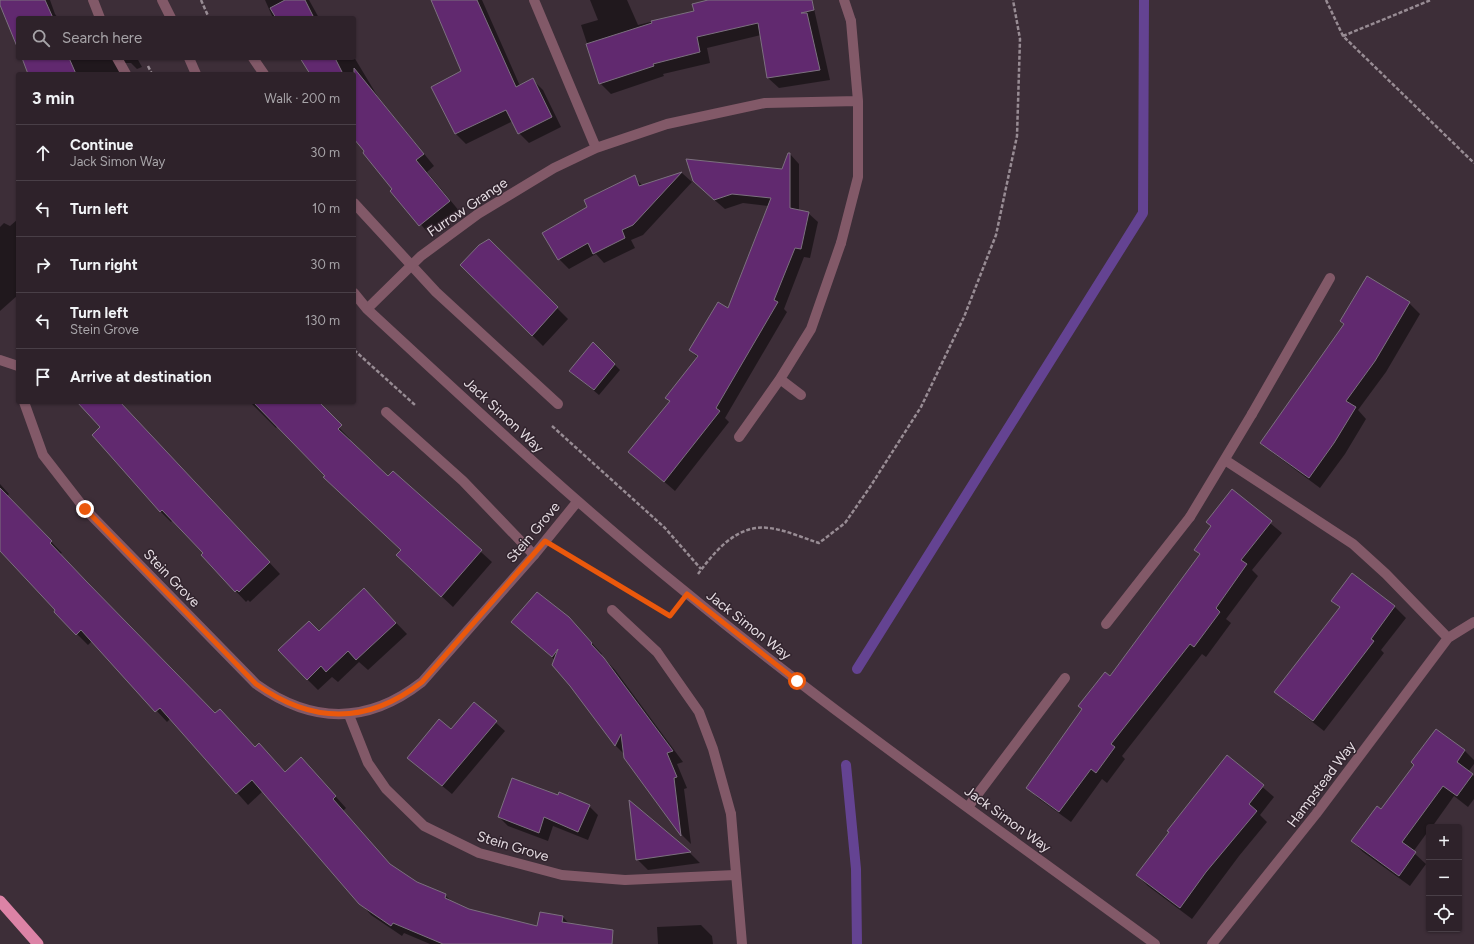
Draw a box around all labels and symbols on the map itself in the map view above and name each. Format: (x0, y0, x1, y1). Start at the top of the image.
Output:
street label: Furrow Grange (424, 174, 511, 241)
street label: Jack Simon Way (460, 374, 547, 457)
street label: Stein Grove (503, 498, 564, 566)
route end (76, 500, 94, 518)
street label: Stein Grove (140, 546, 204, 611)
street label: Jack Simon Way (703, 587, 795, 664)
route start (788, 672, 806, 690)
street label: Hampstead Way (1284, 737, 1360, 831)
street label: Jack Simon Way (961, 782, 1055, 857)
street label: Stein Grove (475, 828, 551, 866)

